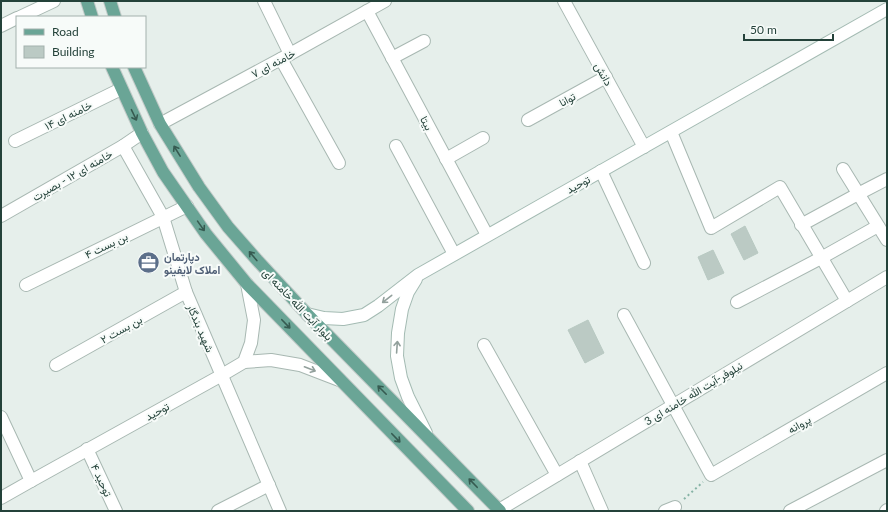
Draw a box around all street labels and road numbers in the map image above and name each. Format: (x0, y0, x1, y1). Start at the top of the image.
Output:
street label: خامنه ای ۷ (249, 46, 298, 81)
street label: دانش (591, 60, 616, 88)
street label: توانا (557, 89, 579, 110)
street label: خامنه ای ۱۴ (42, 98, 94, 133)
street label: بیتا (417, 114, 436, 133)
street label: خامنه ای ۱۲ - بصیرت (30, 147, 115, 204)
street label: توحید (564, 172, 593, 197)
street label: بن بست ۴ (83, 229, 130, 262)
street label: بلوار آیت الله خامنه ای (260, 265, 336, 343)
street label: شهید بندگار (184, 301, 217, 355)
street label: بن بست ۲ (98, 312, 144, 347)
street label: نیلوفر-آیت الله خامنه ای 3 (641, 358, 745, 428)
street label: توحید (143, 399, 172, 424)
street label: پروانه (785, 412, 814, 437)
street label: توحید ۴ (88, 462, 115, 499)

